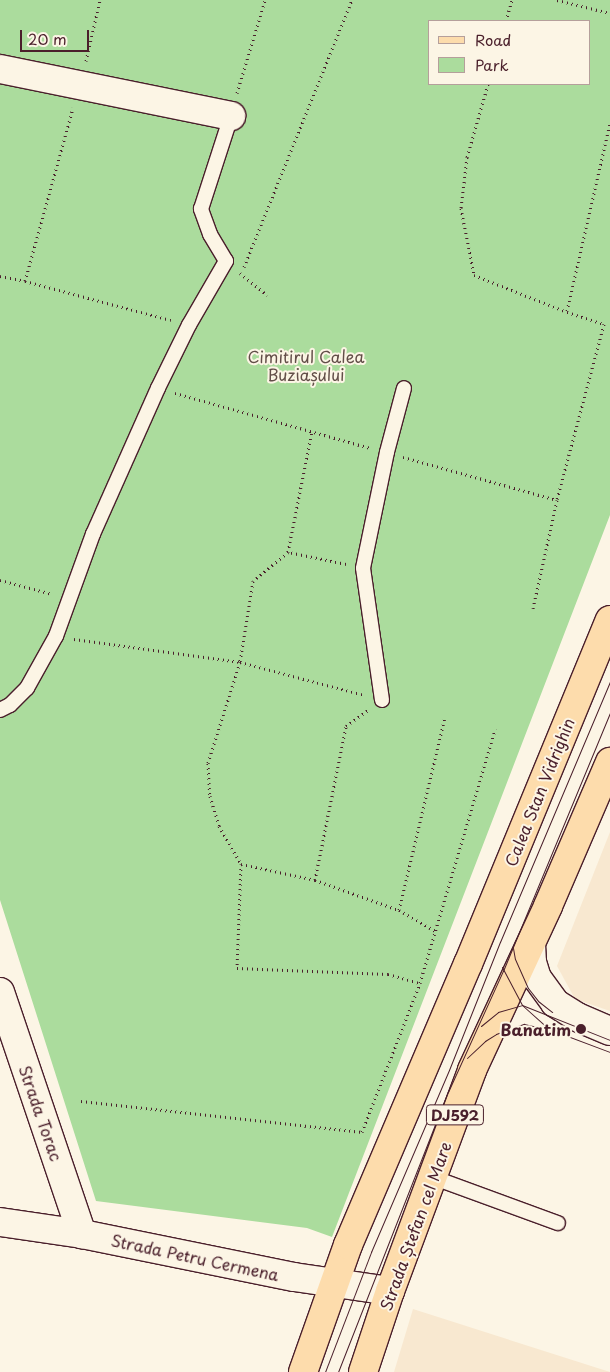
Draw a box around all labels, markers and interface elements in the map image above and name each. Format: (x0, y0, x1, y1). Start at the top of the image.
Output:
scale bar (22, 20, 91, 52)
legend (428, 20, 590, 85)
text: 20 m (28, 27, 67, 50)
text: Road (475, 28, 511, 51)
text: Park (475, 53, 509, 76)
park label: Cimitirul Calea Buziașului (247, 346, 365, 384)
street label: Calea Stan Vidrighin (500, 714, 578, 870)
place label: Banatim (501, 1019, 571, 1039)
marker: Banatim (575, 1023, 587, 1035)
street label: Strada Torac (16, 1062, 66, 1164)
road number: DJ592 (425, 1102, 485, 1128)
street label: Strada Ștefan cel Mare (375, 1138, 455, 1314)
street label: Strada Petru Cermena (108, 1230, 282, 1284)

